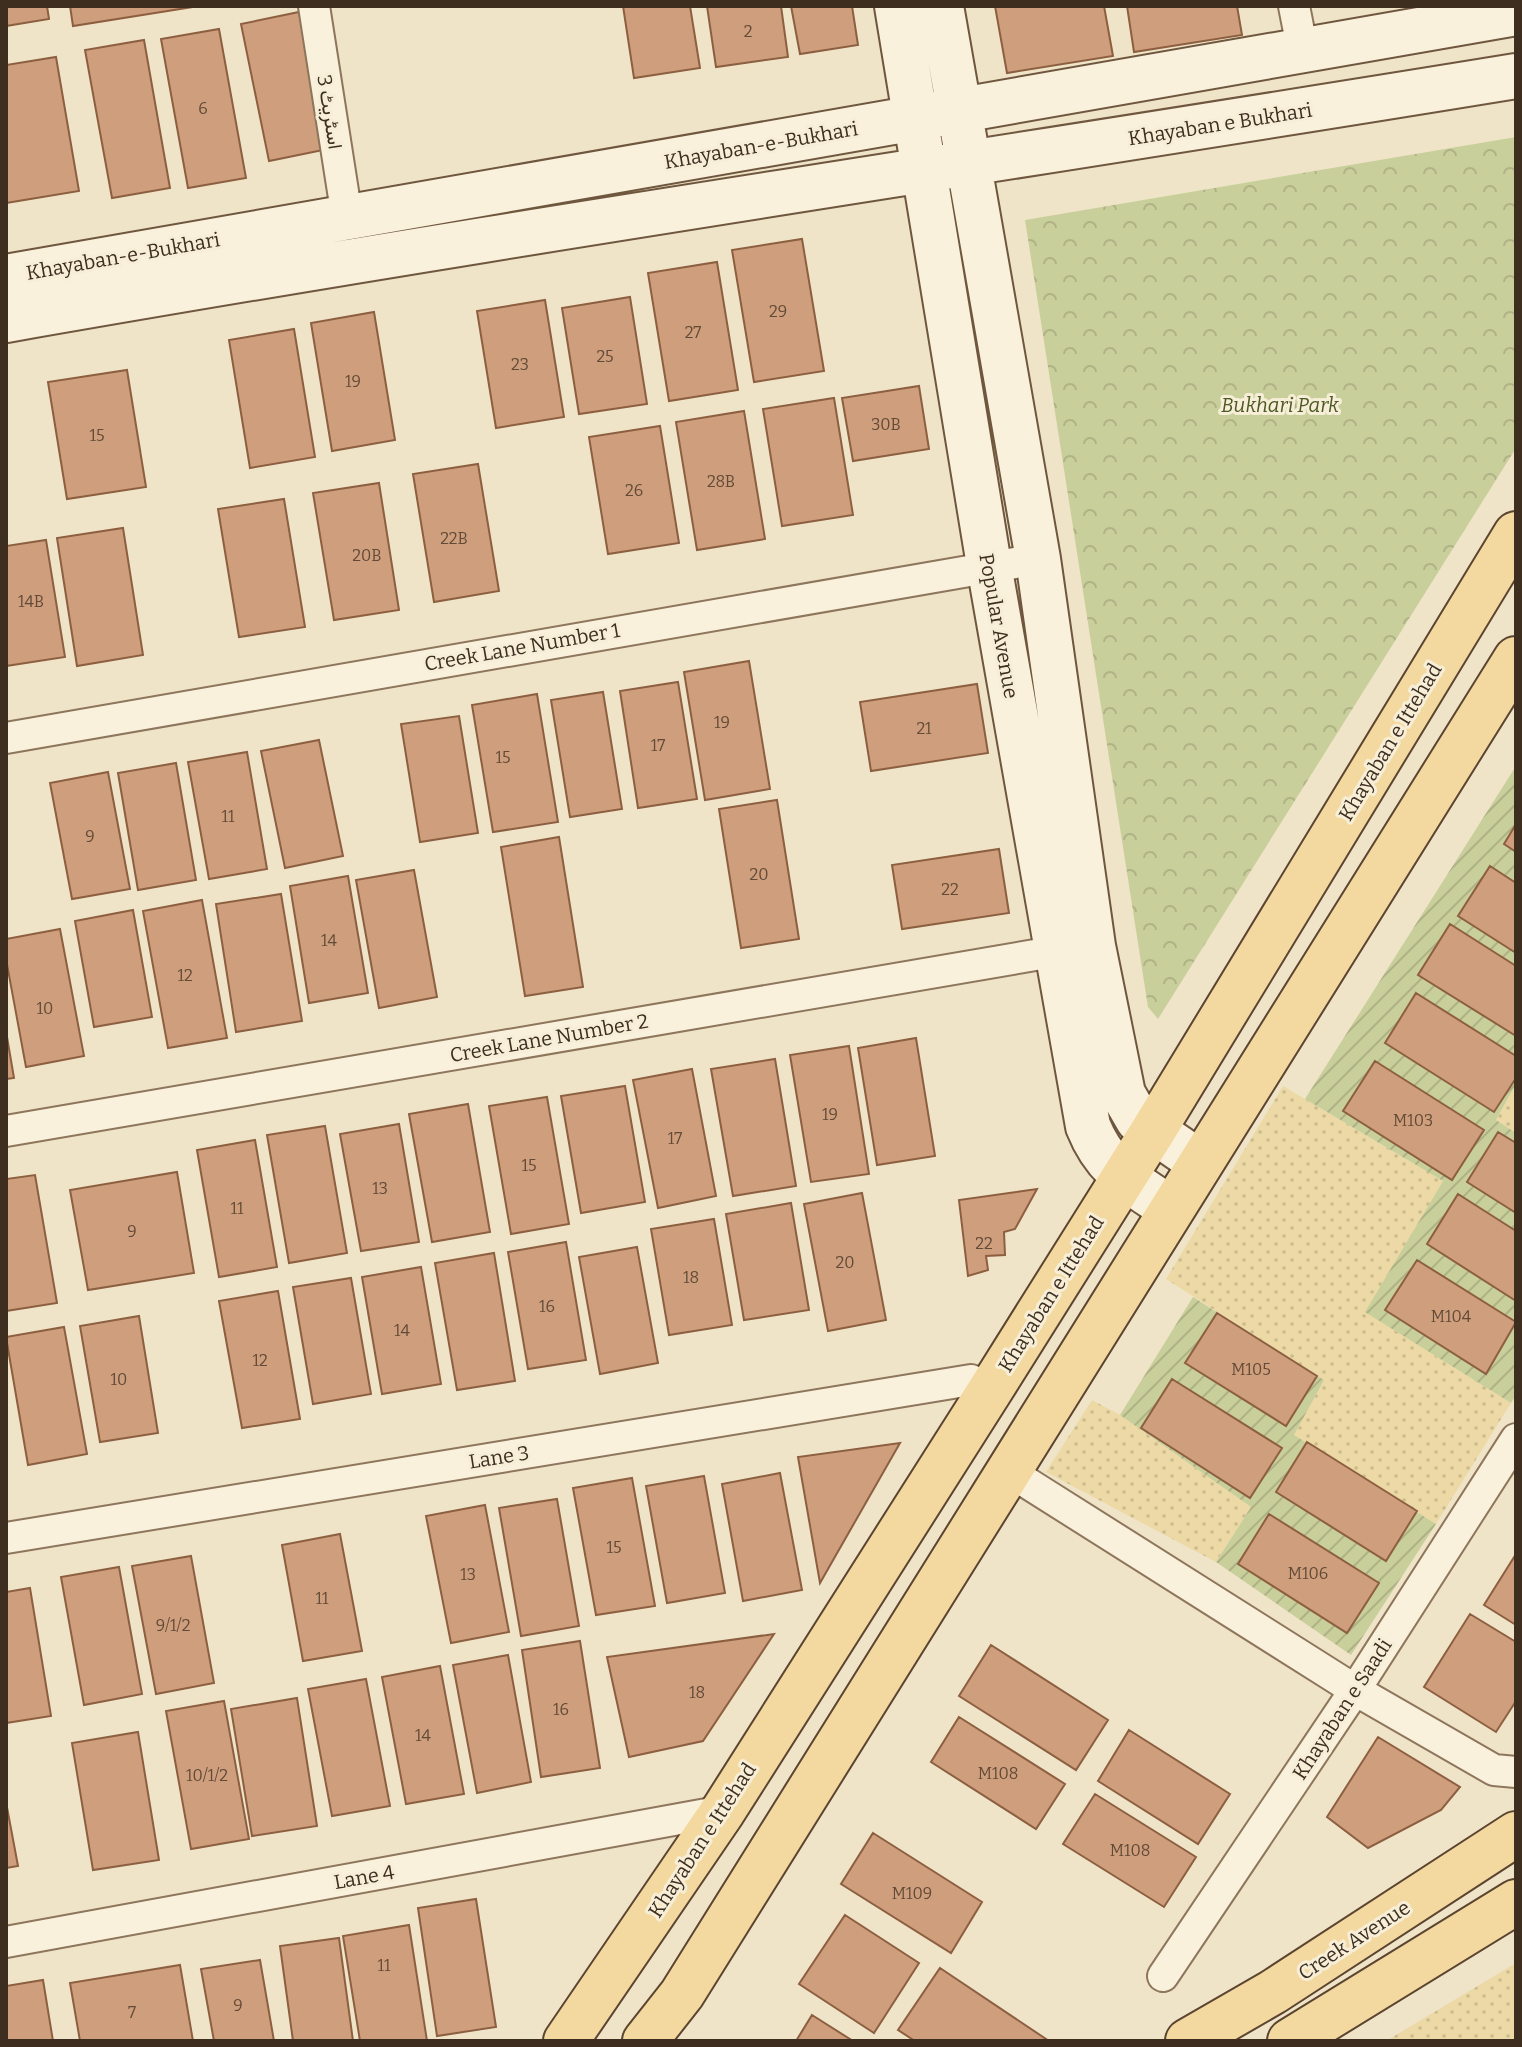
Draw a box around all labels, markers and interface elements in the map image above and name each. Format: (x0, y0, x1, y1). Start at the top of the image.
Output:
house number: 2 (744, 22, 752, 41)
street label: اسٹریٹ 3 (311, 73, 348, 151)
street label: Khayaban e Bukhari (1126, 98, 1314, 150)
house number: 6 (198, 99, 208, 118)
street label: Khayaban-e-Bukhari (662, 116, 860, 174)
street label: Khayaban-e-Bukhari (24, 227, 222, 285)
house number: 29 (769, 302, 787, 321)
house number: 27 (685, 323, 701, 342)
house number: 25 (596, 347, 614, 366)
house number: 23 (511, 355, 529, 374)
house number: 19 (345, 372, 361, 391)
park label: Bukhari Park (1221, 393, 1339, 417)
house number: 30B (871, 415, 901, 434)
house number: 15 (89, 426, 105, 445)
house number: 28B (707, 472, 735, 491)
house number: 26 (625, 481, 643, 500)
house number: 22B (440, 529, 468, 548)
house number: 20B (352, 546, 382, 565)
street label: Popular Avenue (974, 552, 1024, 700)
house number: 14B (18, 592, 44, 611)
street label: Creek Lane Number 1 (422, 618, 622, 676)
street label: Khayaban e Ittehad (1333, 659, 1447, 825)
house number: 19 (714, 713, 730, 732)
house number: 21 (916, 719, 932, 738)
house number: 17 (651, 736, 665, 755)
house number: 15 (495, 748, 511, 767)
house number: 11 (222, 807, 235, 826)
house number: 9 (85, 827, 95, 846)
house number: 20 (750, 865, 768, 884)
house number: 22 (941, 880, 959, 899)
house number: 14 (321, 931, 338, 950)
house number: 12 (177, 966, 193, 985)
house number: 10 (37, 999, 53, 1018)
street label: Creek Lane Number 2 (448, 1009, 650, 1067)
house number: 19 (822, 1105, 838, 1124)
house number: M103 (1393, 1111, 1433, 1130)
house number: 17 (668, 1129, 682, 1148)
house number: 15 (521, 1156, 537, 1175)
house number: 13 (372, 1179, 388, 1198)
house number: 11 (231, 1199, 244, 1218)
street label: Khayaban e Ittehad (993, 1211, 1109, 1377)
house number: 9 (127, 1222, 137, 1241)
house number: 22 (975, 1234, 993, 1253)
house number: 20 (836, 1253, 854, 1272)
house number: 18 (683, 1268, 699, 1287)
house number: 16 (539, 1297, 555, 1316)
house number: M104 (1431, 1307, 1472, 1326)
house number: 14 (394, 1321, 411, 1340)
house number: 12 (252, 1351, 268, 1370)
house number: M105 (1231, 1360, 1271, 1379)
house number: 10 (111, 1370, 127, 1389)
street label: Lane 3 (467, 1440, 531, 1474)
house number: 15 (606, 1538, 622, 1557)
house number: M106 (1288, 1564, 1328, 1583)
house number: 13 (460, 1565, 476, 1584)
house number: 11 (316, 1589, 329, 1608)
house number: 9/1/2 (156, 1616, 190, 1635)
street label: Khayaban e Saadi (1287, 1634, 1397, 1784)
house number: 18 (689, 1683, 705, 1702)
house number: 16 (553, 1700, 569, 1719)
house number: 14 (415, 1726, 432, 1745)
street label: Khayaban e Ittehad (643, 1758, 761, 1922)
house number: M108 (978, 1764, 1018, 1783)
house number: 10/1/2 (186, 1766, 228, 1785)
house number: M108 (1110, 1841, 1150, 1860)
street label: Lane 4 (332, 1860, 396, 1894)
house number: M109 (892, 1884, 932, 1903)
street label: Creek Avenue (1294, 1895, 1414, 1985)
house number: 11 (378, 1956, 391, 1975)
house number: 9 (233, 1996, 243, 2015)
house number: 7 (128, 2003, 136, 2022)

